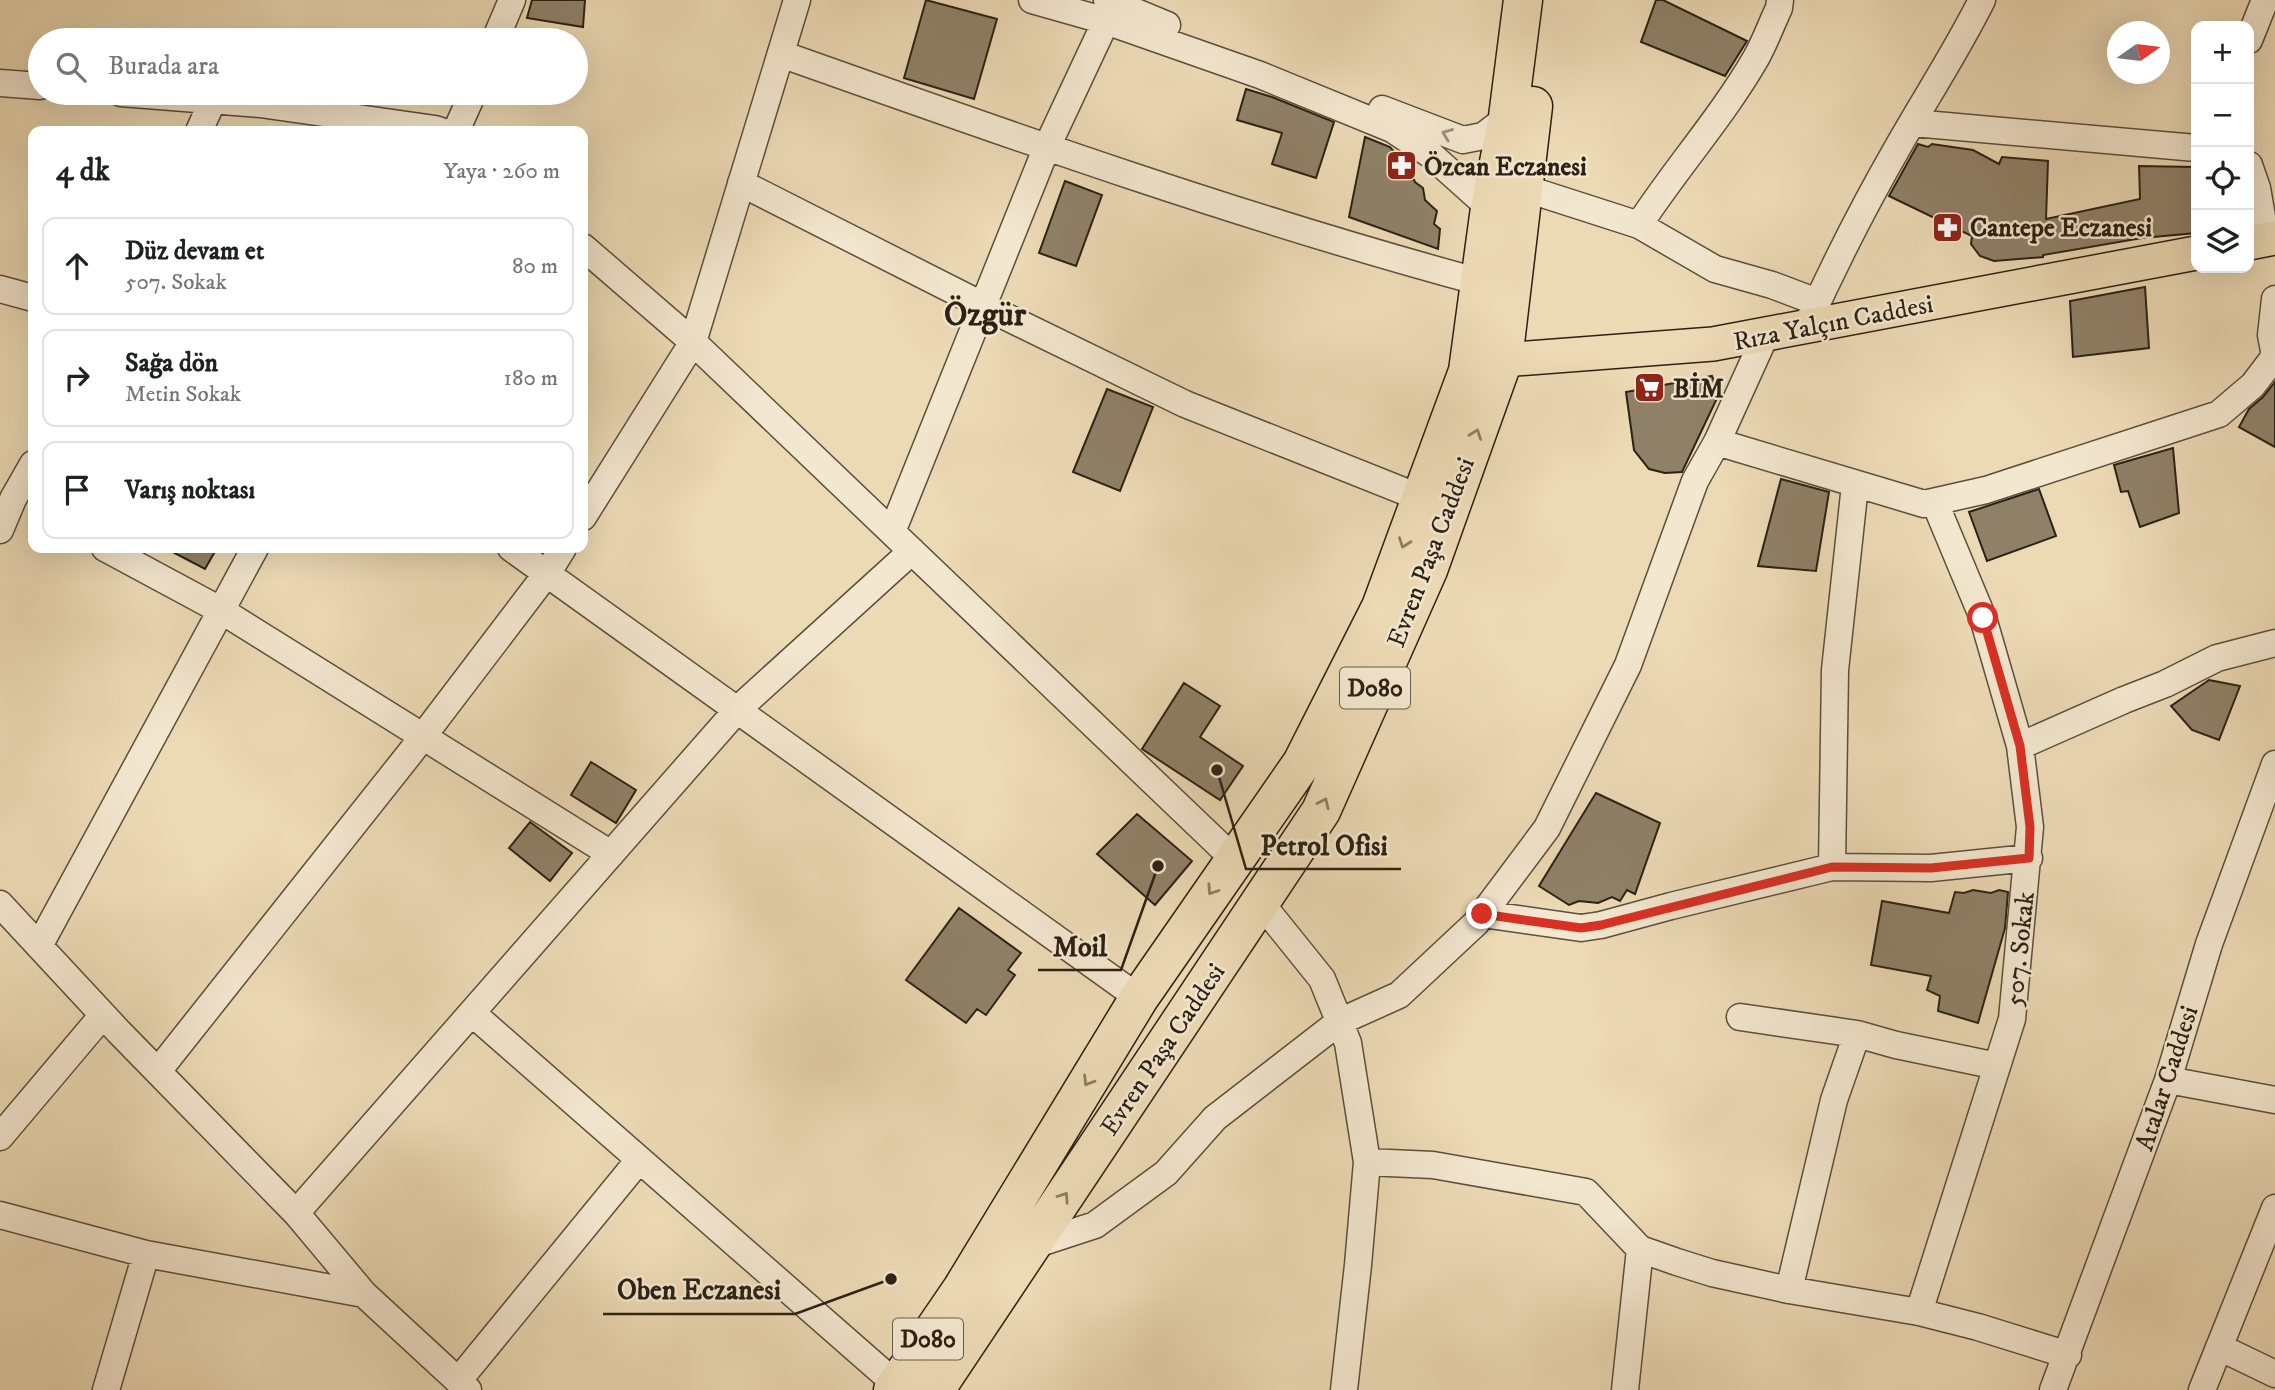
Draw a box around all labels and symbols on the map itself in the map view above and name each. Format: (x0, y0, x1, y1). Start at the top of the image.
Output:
north arrow (2107, 21, 2170, 84)
one-way arrow (1442, 128, 1454, 142)
pharmacy icon: Özcan Eczanesi (1384, 149, 1418, 183)
place label: Özcan Eczanesi (1424, 150, 1587, 184)
pharmacy icon: Cantepe Eczanesi (1930, 210, 1964, 244)
place label: Cantepe Eczanesi (1970, 212, 2152, 245)
street label: Rıza Yalçın Caddesi (1731, 288, 1936, 359)
district label: Özgür (944, 295, 1027, 336)
supermarket icon: BİM (1633, 371, 1667, 405)
place label: BİM (1673, 372, 1724, 406)
one-way arrow (1468, 429, 1482, 441)
street label: Evren Paşa Caddesi (1380, 453, 1483, 652)
one-way arrow (1399, 536, 1413, 548)
route start (1967, 602, 1998, 633)
road number: D080 (1340, 668, 1410, 708)
one-way arrow (1316, 798, 1330, 810)
callout: Petrol Ofisi (1246, 820, 1401, 869)
text: Petrol Ofisi (1260, 829, 1388, 864)
one-way arrow (1208, 882, 1220, 895)
street label: 507. Sokak (1998, 890, 2043, 1008)
route end (1466, 898, 1497, 929)
callout: Moil (1038, 921, 1121, 970)
text: Moil (1053, 930, 1108, 965)
street label: Evren Paşa Caddesi (1093, 957, 1233, 1142)
street label: Atalar Caddesi (2128, 1002, 2206, 1155)
one-way arrow (1084, 1073, 1097, 1086)
one-way arrow (1055, 1192, 1068, 1205)
callout: Oben Eczanesi (603, 1265, 795, 1314)
text: Oben Eczanesi (617, 1273, 781, 1308)
road number: D080 (893, 1318, 963, 1359)

